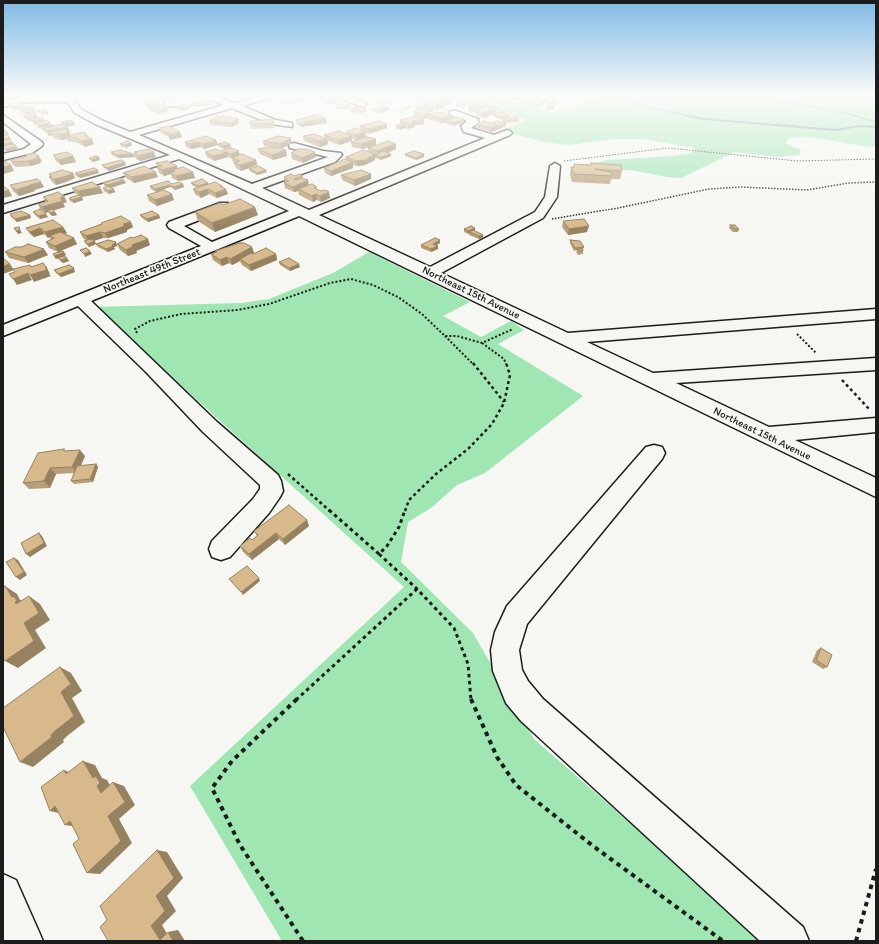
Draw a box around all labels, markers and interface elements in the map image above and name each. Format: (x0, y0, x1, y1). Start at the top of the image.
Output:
street label: Northeast 49th Street (102, 245, 202, 297)
street label: Northeast 15th Avenue (420, 264, 522, 322)
street label: Northeast 15th Avenue (711, 405, 813, 463)

